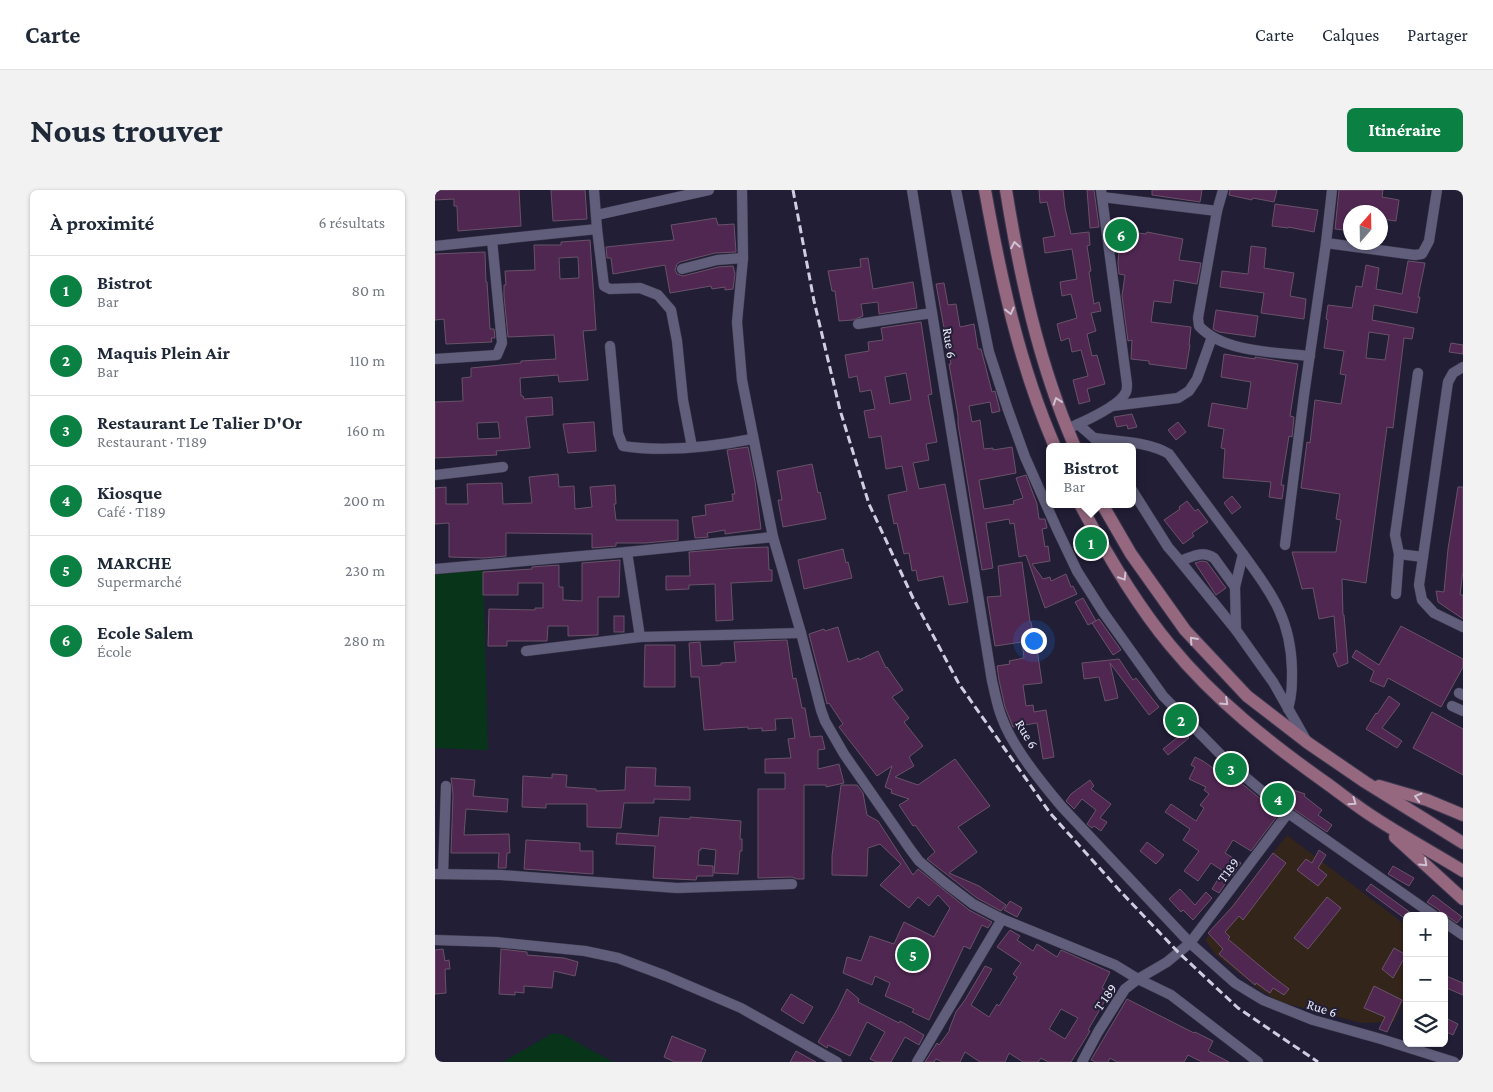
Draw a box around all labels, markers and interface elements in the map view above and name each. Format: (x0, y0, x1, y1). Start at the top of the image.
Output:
text: Carte (25, 21, 80, 48)
text: Carte (1255, 25, 1294, 45)
text: Calques (1322, 25, 1379, 45)
text: Partager (1407, 25, 1468, 45)
button: Itinéraire (1347, 108, 1463, 152)
text: Nous trouver (30, 111, 223, 150)
north arrow (1343, 205, 1388, 250)
text: À proximité (50, 211, 154, 235)
text: 6 résultats (318, 214, 385, 231)
pin: 6 (1105, 216, 1137, 254)
one-way arrow (1010, 240, 1020, 249)
text: Bistrot (97, 272, 152, 293)
text: 1 (63, 282, 69, 299)
text: 80 m (351, 282, 385, 299)
text: Bar (97, 293, 119, 310)
one-way arrow (1004, 307, 1014, 315)
street label: Rue 6 (940, 326, 960, 360)
text: Maquis Plein Air (97, 342, 230, 363)
text: 2 (62, 352, 70, 369)
text: 110 m (349, 352, 385, 369)
text: Bar (97, 363, 119, 380)
one-way arrow (1053, 398, 1063, 406)
text: Restaurant Le Talier D'Or (97, 412, 302, 433)
text: 3 (62, 422, 70, 439)
text: 160 m (347, 422, 385, 439)
text: Restaurant · T189 (97, 433, 207, 450)
popup (1046, 443, 1136, 508)
text: Bistrot (1063, 457, 1119, 478)
text: Bar (1063, 478, 1085, 495)
text: Kiosque (97, 482, 162, 503)
text: 4 (62, 492, 70, 509)
text: 200 m (343, 492, 385, 509)
text: Café · T189 (97, 503, 166, 520)
pin: 1 (1075, 524, 1107, 562)
text: MARCHE (97, 552, 172, 573)
text: 5 (62, 562, 70, 579)
text: 230 m (345, 562, 385, 579)
one-way arrow (1116, 571, 1126, 580)
text: Supermarché (97, 573, 182, 590)
text: Ecole Salem (97, 622, 193, 643)
your location (1021, 628, 1047, 654)
text: 6 (62, 632, 70, 649)
text: 280 m (344, 632, 385, 649)
one-way arrow (1190, 636, 1199, 645)
text: École (97, 643, 131, 660)
one-way arrow (1219, 696, 1228, 705)
pin: 2 (1165, 701, 1197, 739)
street label: Rue 6 (1012, 717, 1042, 751)
pin: 3 (1215, 750, 1247, 788)
pin: 4 (1262, 780, 1294, 818)
one-way arrow (1413, 792, 1422, 803)
one-way arrow (1347, 796, 1356, 805)
street label: T189 (1214, 854, 1242, 886)
one-way arrow (1418, 857, 1427, 866)
map controls (1403, 912, 1448, 1047)
button: + (1403, 912, 1448, 957)
pin: 5 (897, 936, 929, 974)
button: − (1403, 957, 1448, 1002)
street label: T 189 (1090, 980, 1120, 1014)
street label: Rue 6 (1305, 996, 1339, 1020)
button: layers (1403, 1002, 1448, 1047)

